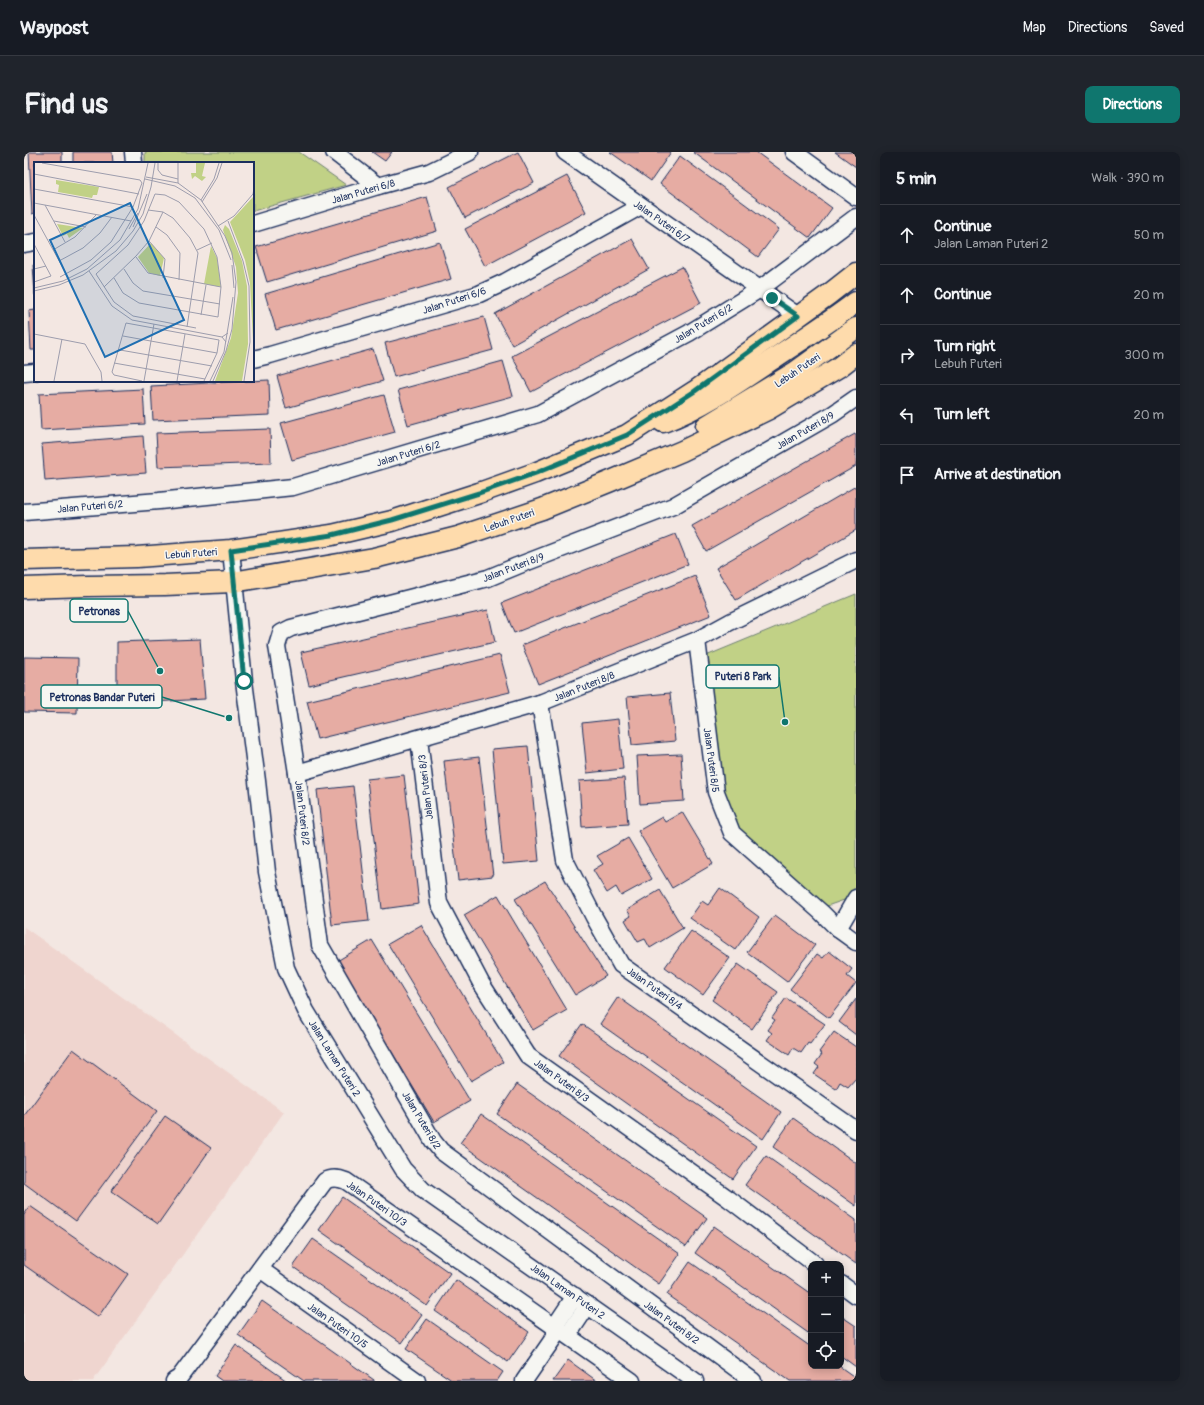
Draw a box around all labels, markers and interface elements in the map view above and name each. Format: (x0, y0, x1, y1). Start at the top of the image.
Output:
text: Waypost (20, 16, 89, 40)
text: Map (1023, 19, 1046, 36)
text: Directions (1068, 19, 1127, 36)
text: Saved (1149, 19, 1184, 36)
button: Directions (1085, 86, 1180, 123)
text: Find us (24, 87, 108, 122)
inset map (34, 162, 254, 382)
text: 5 min (896, 168, 936, 189)
text: Walk · 390 m (1091, 170, 1164, 186)
street label: Jalan Puteri 6/8 (330, 177, 396, 207)
street label: Jalan Puteri 6/7 (631, 198, 692, 246)
text: Continue (934, 217, 992, 236)
icon: ahead (896, 224, 918, 246)
text: 50 m (1134, 227, 1164, 243)
text: Jalan Laman Puteri 2 (934, 236, 1048, 252)
icon: ahead (896, 284, 918, 306)
street label: Jalan Puteri 6/6 (421, 285, 488, 317)
text: Continue (934, 285, 992, 304)
text: 20 m (1133, 287, 1164, 303)
route end (763, 289, 781, 307)
street label: Jalan Puteri 6/2 (672, 301, 735, 346)
text: Turn right (934, 337, 995, 356)
icon: right (896, 344, 918, 366)
text: 300 m (1125, 347, 1164, 363)
street label: Lebuh Puteri (773, 351, 823, 390)
text: Lebuh Puteri (934, 356, 1002, 372)
icon: left (896, 404, 918, 426)
text: Turn left (934, 405, 990, 424)
text: 20 m (1133, 407, 1164, 423)
street label: Jalan Puteri 8/9 (774, 409, 837, 452)
street label: Jalan Puteri 6/2 (375, 438, 442, 469)
icon: arrive (896, 464, 918, 486)
text: Arrive at destination (934, 465, 1061, 484)
street label: Jalan Puteri 6/2 (57, 498, 124, 516)
street label: Lebuh Puteri (483, 507, 536, 535)
street label: Lebuh Puteri (165, 546, 218, 562)
street label: Jalan Puteri 8/9 (481, 551, 546, 585)
callout: Petronas (70, 599, 128, 622)
text: Petronas (78, 605, 120, 618)
callout: Puteri 8 Park (706, 665, 779, 688)
street label: Jalan Puteri 8/8 (552, 669, 617, 705)
text: Puteri 8 Park (715, 670, 772, 683)
route start (235, 672, 253, 690)
callout: Petronas Bandar Puteri (41, 685, 162, 708)
text: Petronas Bandar Puteri (49, 691, 155, 704)
street label: Jalan Puteri 8/5 (701, 727, 721, 793)
street label: Jalan Puteri 8/3 (416, 753, 436, 820)
street label: Jalan Puteri 8/2 (292, 780, 312, 847)
street label: Jalan Puteri 8/4 (624, 965, 685, 1013)
street label: Jalan Laman Puteri 2 (306, 1018, 363, 1099)
street label: Jalan Puteri 8/3 (531, 1057, 592, 1105)
street label: Jalan Puteri 8/2 (399, 1089, 443, 1152)
street label: Jalan Puteri 10/3 (344, 1179, 409, 1229)
map controls (808, 1261, 844, 1369)
button: + (808, 1261, 844, 1297)
street label: Jalan Laman Puteri 2 (528, 1262, 607, 1322)
button: − (808, 1297, 844, 1333)
street label: Jalan Puteri 8/2 (641, 1299, 702, 1347)
street label: Jalan Puteri 10/5 (305, 1301, 370, 1351)
button: locate (808, 1333, 844, 1369)

